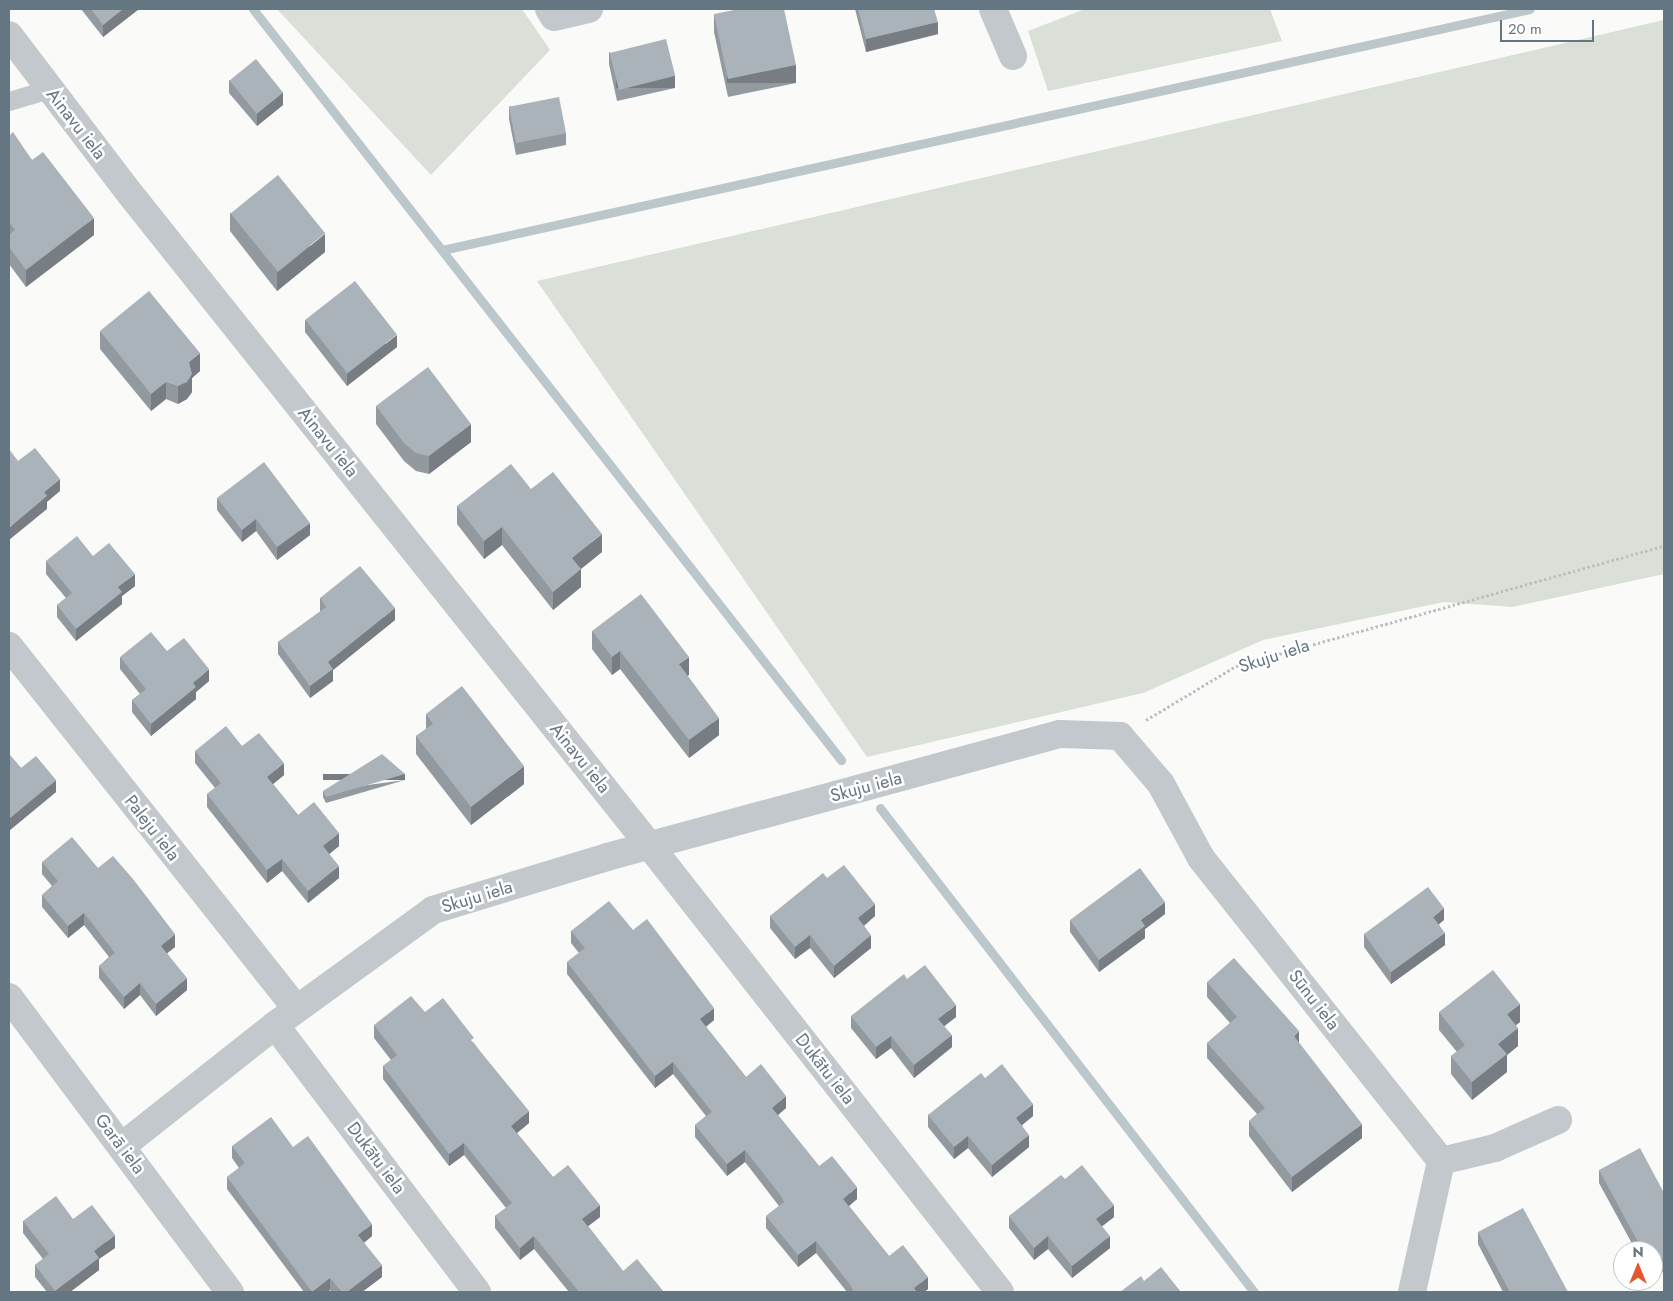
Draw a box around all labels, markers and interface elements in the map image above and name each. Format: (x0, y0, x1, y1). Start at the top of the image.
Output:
scale bar (1503, 10, 1597, 42)
text: 20 m (1508, 18, 1542, 40)
street label: Ainavu iela (42, 84, 110, 164)
street label: Ainavu iela (293, 403, 363, 481)
street label: Skuju iela (1236, 634, 1312, 678)
street label: Ainavu iela (545, 719, 615, 797)
street label: Skuju iela (828, 767, 904, 807)
street label: Paleju iela (120, 791, 184, 865)
street label: Skuju iela (439, 876, 515, 918)
street label: Sūnu iela (1284, 966, 1344, 1034)
street label: Dukātu iela (791, 1029, 859, 1109)
street label: Garā iela (90, 1110, 150, 1178)
street label: Dukātu iela (342, 1118, 410, 1198)
north arrow (1613, 1241, 1663, 1291)
text: N (1632, 1242, 1644, 1262)

